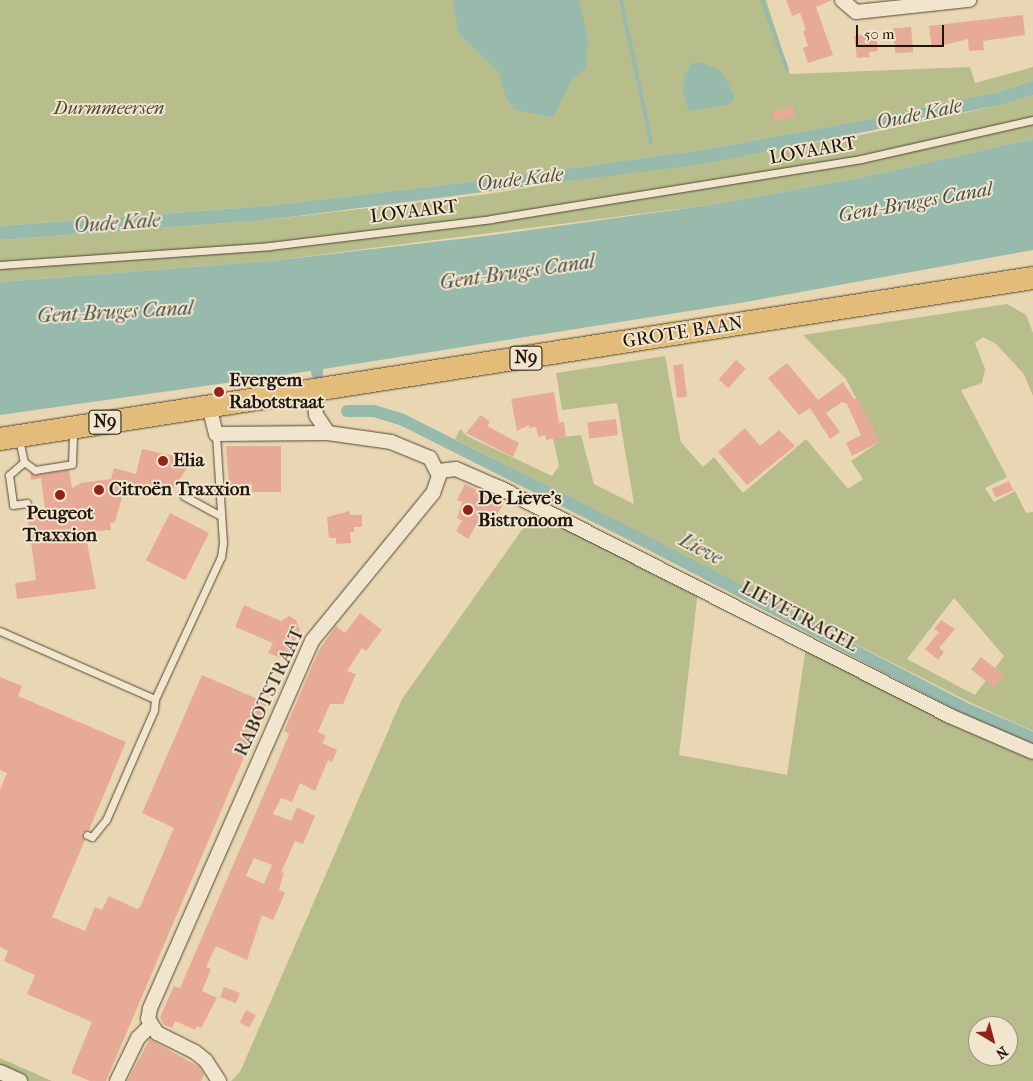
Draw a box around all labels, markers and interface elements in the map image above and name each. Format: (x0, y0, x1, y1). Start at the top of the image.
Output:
scale bar (858, 15, 946, 47)
text: 50 m (864, 25, 894, 43)
water label: Oude Kale (874, 93, 964, 135)
park label: Durmmeersen (54, 98, 164, 120)
street label: LOVAART (768, 132, 858, 170)
water label: Oude Kale (476, 162, 564, 196)
water label: Gent-Bruges Canal (836, 177, 994, 227)
street label: LOVAART (369, 195, 459, 229)
water label: Oude Kale (73, 208, 161, 238)
water label: Gent-Bruges Canal (438, 249, 596, 295)
water label: Gent-Bruges Canal (37, 296, 193, 328)
street label: GROTE BAAN (621, 312, 745, 354)
road number: N9 (508, 342, 544, 373)
place label: Evergem Rabotstraat (229, 370, 324, 414)
marker: Evergem Rabotstraat (213, 386, 225, 398)
road number: N9 (88, 407, 122, 438)
place label: Elia (173, 450, 204, 472)
marker: Elia (157, 455, 169, 467)
place label: Citroën Traxxion (109, 479, 250, 501)
marker: Citroën Traxxion (93, 484, 105, 496)
place label: De Lieve's Bistronoom (478, 488, 573, 532)
marker: Peugeot Traxxion (54, 489, 66, 501)
place label: Peugeot Traxxion (23, 503, 97, 547)
marker: De Lieve's Bistronoom (462, 504, 474, 516)
water label: Lieve (675, 528, 727, 570)
street label: LIEVETRAGEL (737, 577, 861, 657)
street label: RABOTSTRAAT (230, 624, 310, 760)
north arrow (968, 1016, 1018, 1066)
text: N (992, 1043, 1011, 1063)

